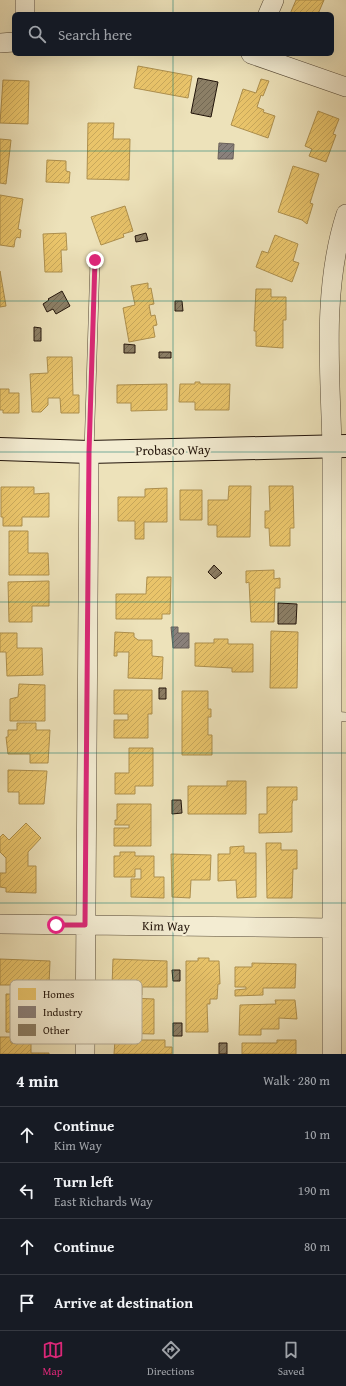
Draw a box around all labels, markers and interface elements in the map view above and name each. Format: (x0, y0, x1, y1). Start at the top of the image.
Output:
search box (12, 12, 334, 56)
icon: search (26, 23, 48, 45)
text: Search here (58, 24, 132, 45)
route end (86, 251, 104, 269)
street label: Probasco Way (135, 440, 211, 460)
route start (47, 916, 65, 934)
street label: Kim Way (142, 916, 191, 936)
legend (10, 980, 142, 1044)
text: Homes (43, 986, 74, 1002)
text: Industry (43, 1004, 83, 1020)
text: Other (43, 1022, 70, 1038)
text: 4 min (16, 1068, 58, 1093)
text: Walk · 280 m (263, 1071, 330, 1090)
text: Continue (54, 1115, 115, 1136)
icon: ahead (16, 1124, 38, 1146)
text: 10 m (304, 1125, 330, 1144)
text: Kim Way (54, 1136, 102, 1155)
text: Turn left (54, 1171, 113, 1192)
icon: left (16, 1180, 38, 1202)
text: 190 m (298, 1181, 330, 1200)
text: East Richards Way (54, 1192, 153, 1211)
icon: ahead (16, 1236, 38, 1258)
text: Continue (54, 1236, 115, 1257)
text: 80 m (304, 1237, 330, 1256)
icon: arrive (16, 1292, 38, 1314)
text: Arrive at destination (54, 1292, 193, 1313)
tab: Map (42, 1339, 64, 1379)
tab: Directions (147, 1339, 194, 1379)
tab: Saved (278, 1339, 304, 1379)

